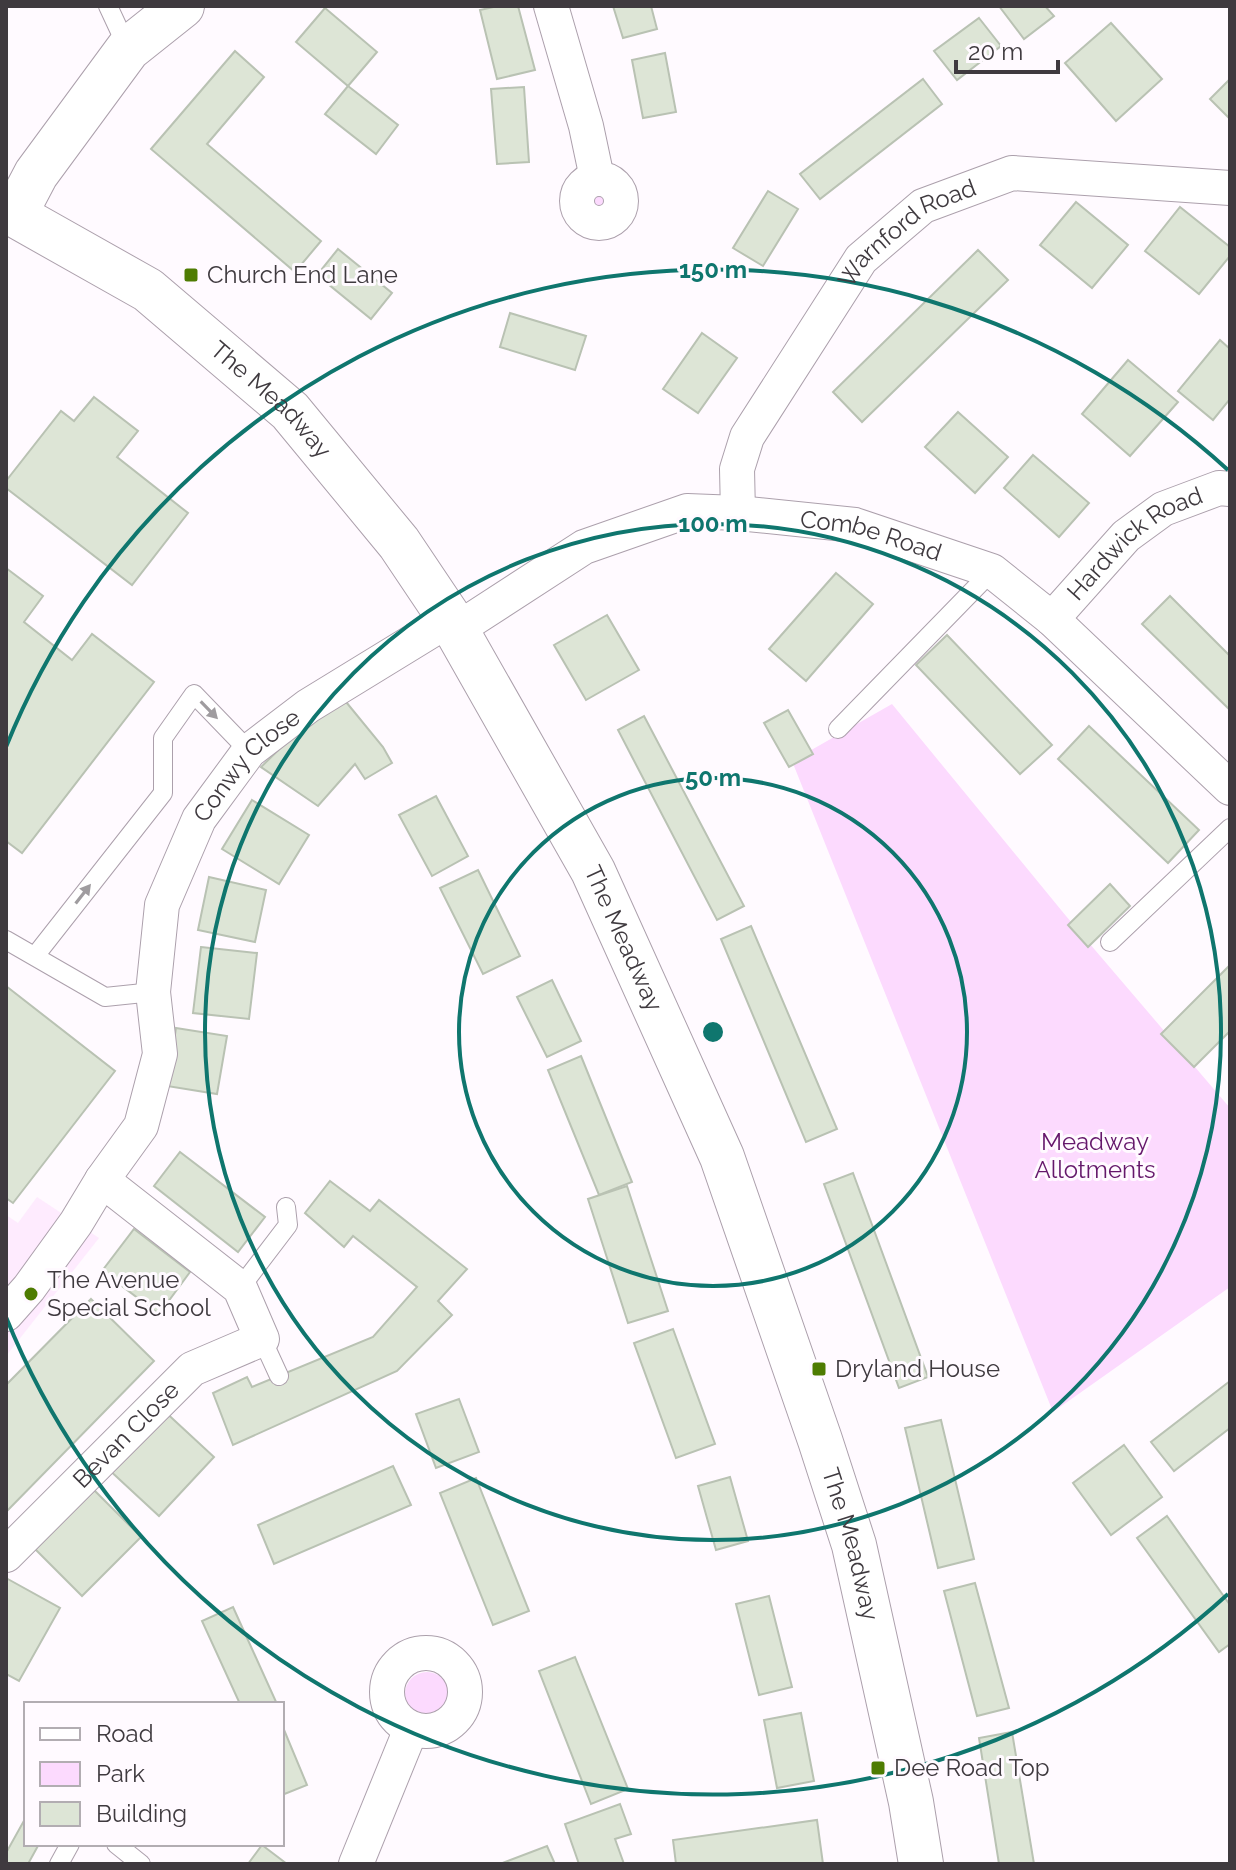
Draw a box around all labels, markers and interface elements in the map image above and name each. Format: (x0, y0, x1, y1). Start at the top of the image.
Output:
scale bar (956, 24, 1058, 74)
text: 20 m (968, 37, 1023, 66)
street label: Warnford Road (832, 173, 980, 293)
text: 150 m (679, 255, 747, 284)
place label: Church End Lane (207, 260, 398, 289)
marker: Church End Lane (182, 266, 200, 284)
street label: The Meadway (205, 335, 338, 464)
street label: Hardwick Road (1061, 481, 1206, 606)
street label: Combe Road (799, 504, 945, 567)
text: 100 m (678, 509, 748, 538)
one-way arrow (200, 700, 218, 719)
street label: Conwy Close (187, 702, 306, 828)
text: 50 m (685, 763, 741, 792)
street label: The Meadway (578, 861, 669, 1016)
one-way arrow (75, 884, 91, 905)
centre of rings (699, 1018, 727, 1046)
park label: Meadway Allotments (1034, 1127, 1156, 1184)
place label: The Avenue Special School (47, 1265, 211, 1322)
marker: The Avenue Special School (22, 1285, 40, 1303)
place label: Dryland House (835, 1354, 1000, 1383)
marker: Dryland House (810, 1360, 828, 1378)
street label: Bevan Close (67, 1375, 185, 1494)
street label: The Meadway (816, 1464, 885, 1623)
legend (24, 1702, 284, 1846)
text: Road (96, 1719, 154, 1748)
place label: Dee Road Top (894, 1753, 1049, 1782)
text: Park (96, 1759, 145, 1788)
marker: Dee Road Top (869, 1759, 887, 1777)
text: Building (96, 1799, 187, 1828)

